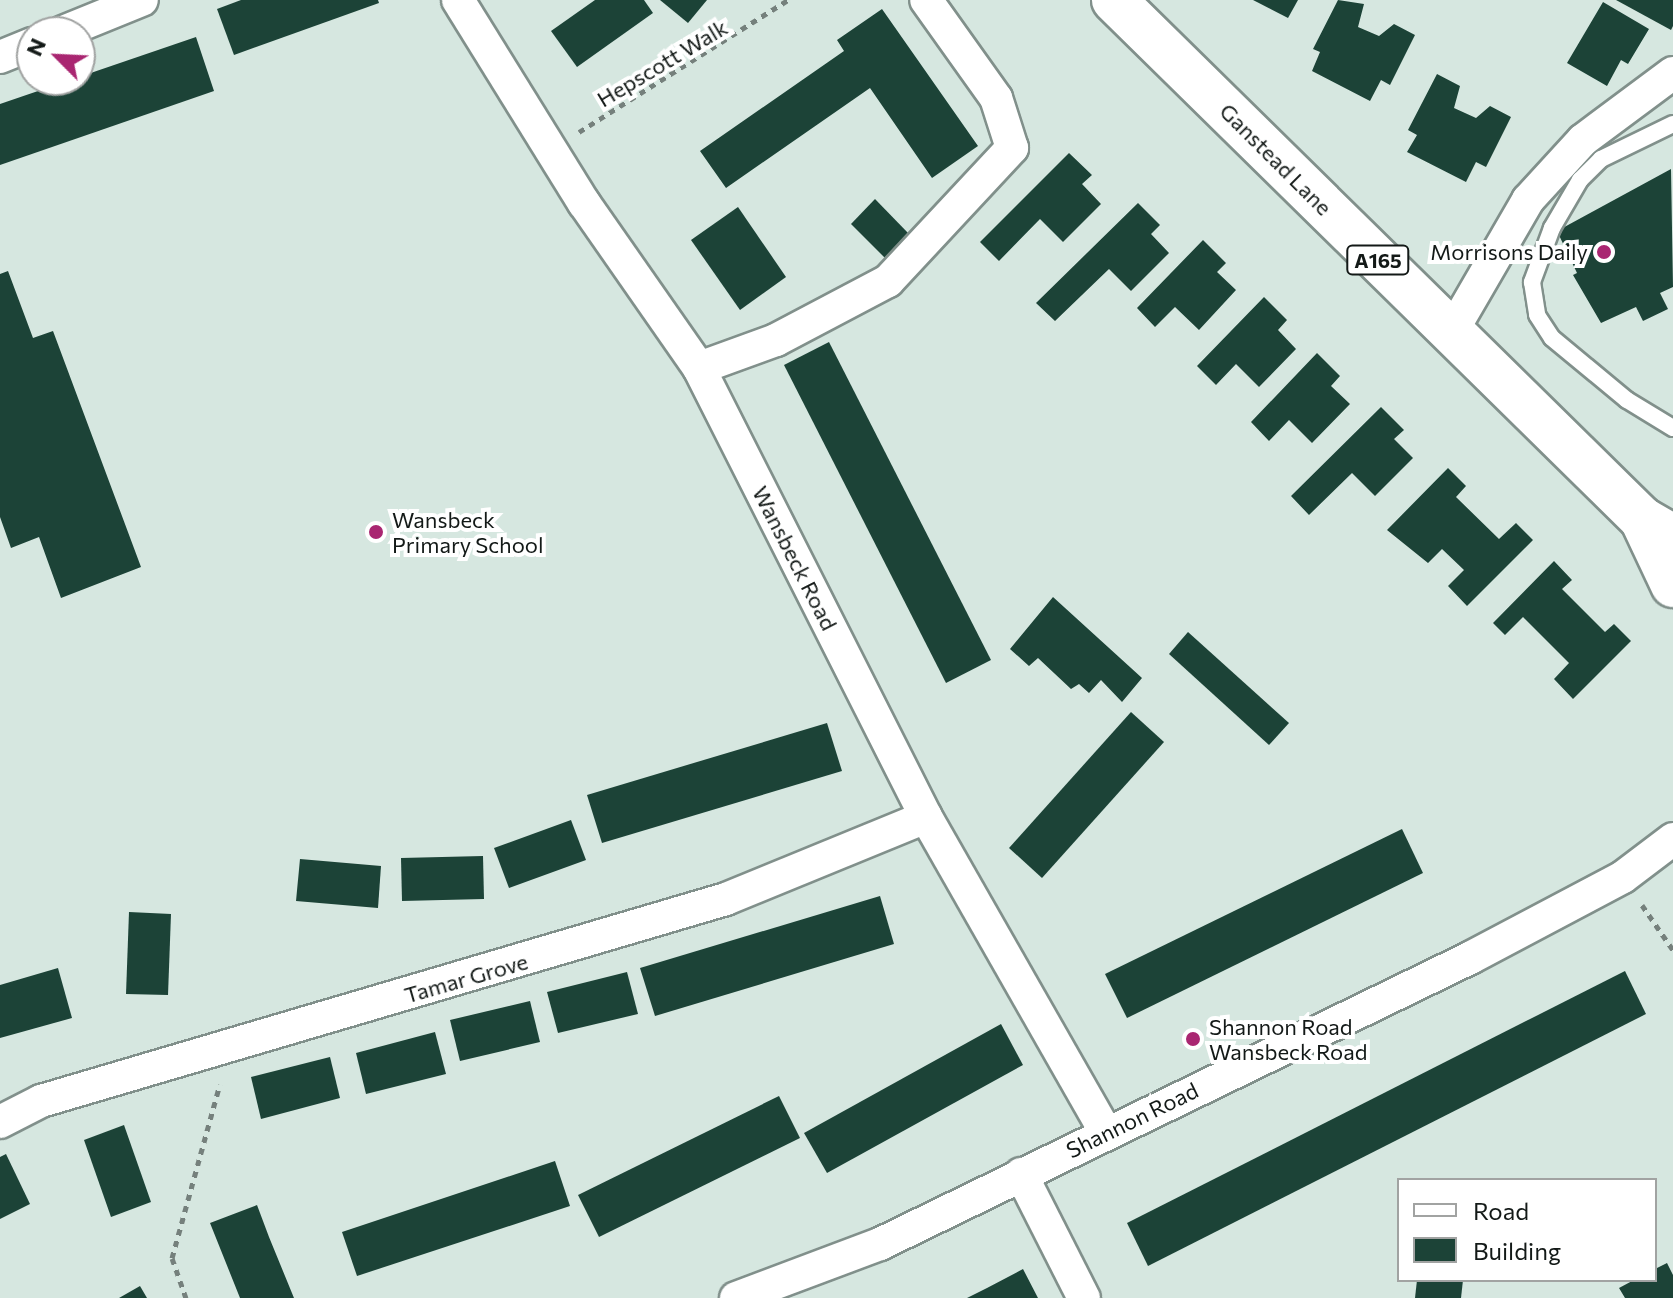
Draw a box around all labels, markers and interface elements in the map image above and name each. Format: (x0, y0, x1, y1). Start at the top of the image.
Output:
street label: Hepscott Walk (592, 14, 732, 112)
north arrow (16, 16, 96, 96)
text: N (20, 34, 51, 60)
street label: Ganstead Lane (1215, 98, 1337, 220)
place label: Morrisons Daily (1430, 239, 1588, 265)
marker: Morrisons Daily (1595, 243, 1613, 261)
road number: A165 (1346, 244, 1410, 276)
street label: Wansbeck Road (747, 481, 843, 635)
place label: Wansbeck Primary School (392, 506, 544, 558)
marker: Wansbeck Primary School (367, 523, 385, 541)
street label: Tamar Grove (401, 948, 531, 1008)
place label: Shannon Road Wansbeck Road (1209, 1013, 1367, 1064)
marker: Shannon Road Wansbeck Road (1184, 1030, 1202, 1048)
street label: Shannon Road (1062, 1077, 1202, 1163)
legend (1397, 1178, 1657, 1282)
text: Road (1473, 1196, 1529, 1225)
text: Building (1473, 1236, 1561, 1265)

